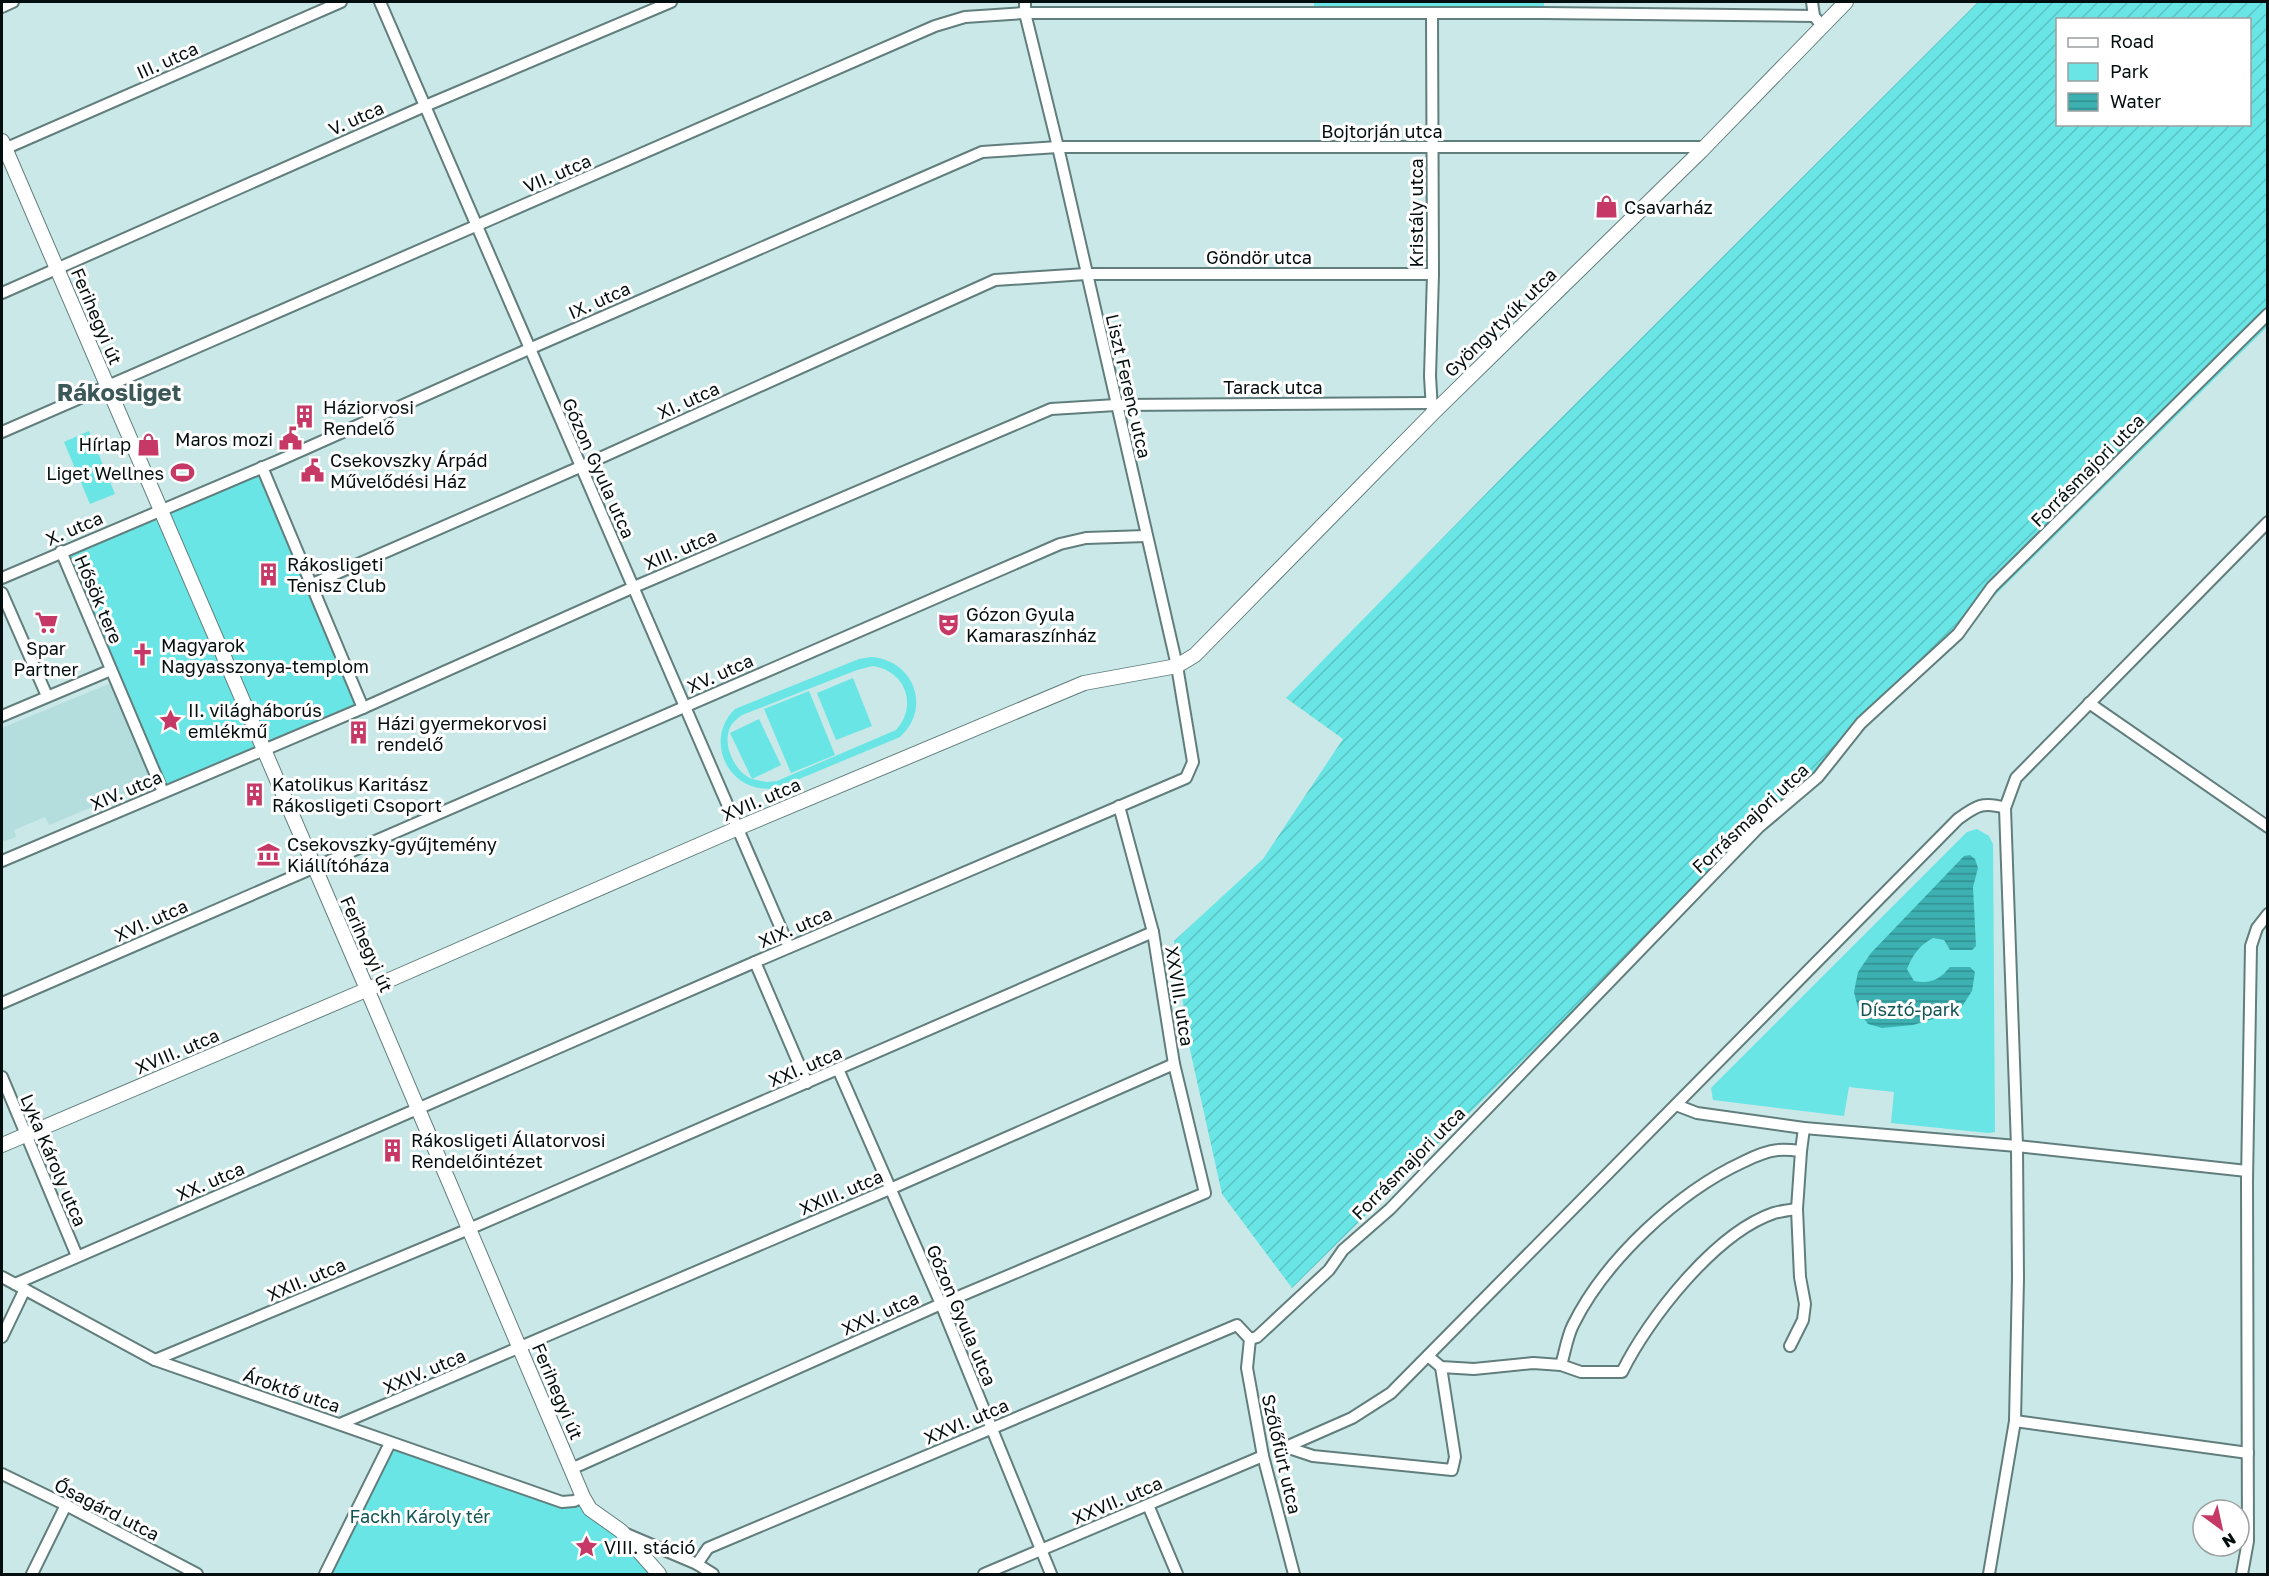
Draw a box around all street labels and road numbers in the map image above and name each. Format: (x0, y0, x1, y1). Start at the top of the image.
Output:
street label: III. utca (133, 37, 201, 83)
street label: V. utca (325, 96, 387, 140)
street label: Bojtorján utca (1321, 120, 1443, 142)
street label: VII. utca (520, 149, 594, 197)
street label: Kristály utca (1405, 158, 1427, 268)
street label: Göndör utca (1206, 246, 1312, 268)
street label: Gyöngytyúk utca (1439, 263, 1561, 381)
street label: Ferihegyi út (67, 264, 127, 368)
street label: IX. utca (565, 277, 633, 323)
street label: Liszt Ferenc utca (1102, 312, 1156, 460)
street label: Tarack utca (1223, 376, 1323, 398)
street label: XI. utca (654, 377, 722, 423)
street label: Gózon Gyula utca (558, 394, 640, 542)
street label: Forrásmajori utca (2026, 409, 2148, 531)
street label: X. utca (42, 506, 106, 550)
street label: XIII. utca (640, 524, 720, 574)
street label: Hősök tere (70, 551, 128, 647)
street label: XV. utca (683, 649, 757, 697)
street label: Forrásmajori utca (1687, 758, 1813, 878)
street label: XIV. utca (87, 765, 165, 815)
street label: XVII. utca (718, 773, 804, 825)
street label: Ferihegyi út (336, 893, 398, 995)
street label: XVI. utca (111, 894, 191, 946)
street label: XIX. utca (755, 902, 835, 952)
street label: XXVIII. utca (1161, 944, 1199, 1048)
street label: XVIII. utca (132, 1023, 222, 1079)
street label: XXI. utca (765, 1041, 845, 1091)
street label: Lyka Károly utca (16, 1090, 92, 1230)
street label: Forrásmajori utca (1347, 1102, 1469, 1224)
street label: XX. utca (173, 1157, 247, 1205)
street label: XXIII. utca (796, 1165, 886, 1219)
street label: Gózon Gyula utca (922, 1241, 1002, 1389)
street label: XXII. utca (263, 1253, 349, 1305)
street label: XXV. utca (838, 1286, 922, 1340)
street label: Ferihegyi út (528, 1339, 588, 1443)
street label: XXIV. utca (379, 1344, 469, 1398)
street label: Ároktő utca (241, 1363, 343, 1417)
street label: Szőlőfürt utca (1258, 1392, 1306, 1516)
street label: XXVI. utca (920, 1393, 1012, 1449)
street label: XXVII. utca (1069, 1471, 1165, 1529)
street label: Ősagárd utca (51, 1473, 163, 1545)

